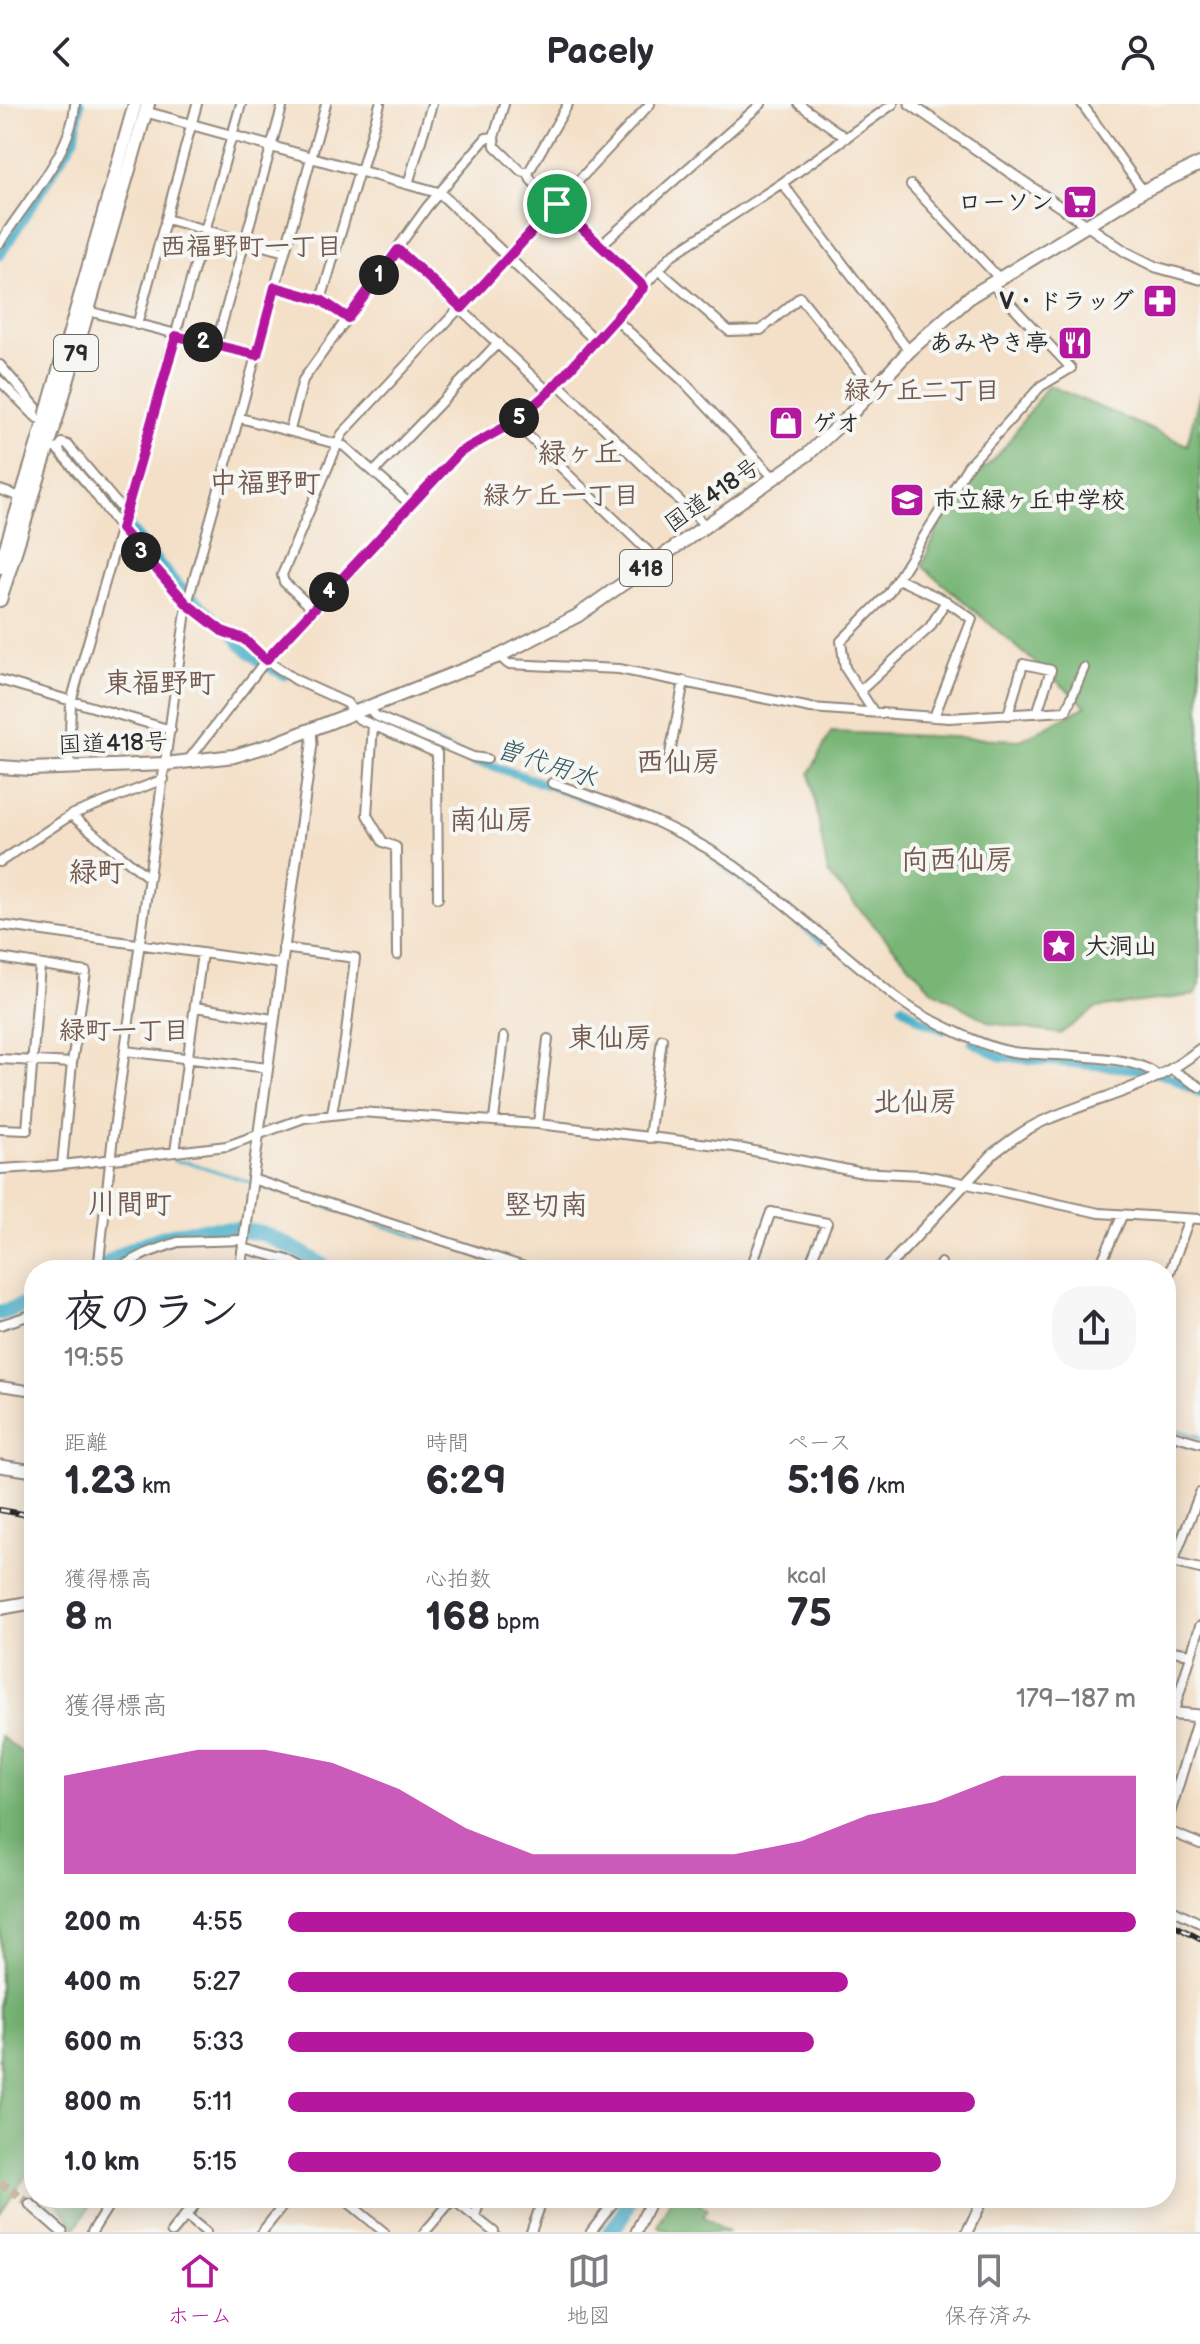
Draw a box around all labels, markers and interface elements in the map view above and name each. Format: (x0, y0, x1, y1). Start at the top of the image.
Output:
icon: back (40, 30, 84, 74)
icon: person (1116, 30, 1160, 74)
text: Pacely (546, 31, 654, 74)
pin (523, 170, 591, 238)
icon: arrive (535, 182, 579, 226)
supermarket icon: ローソン (1061, 183, 1099, 221)
place label: ローソン (958, 188, 1054, 217)
district label: 西福野町一丁目 (160, 232, 342, 263)
pin: 1 (359, 255, 399, 295)
text: 1 (374, 261, 384, 288)
pharmacy icon: V・ドラッグ (1141, 282, 1179, 320)
place label: V・ドラッグ (999, 287, 1134, 316)
pin: 2 (183, 322, 223, 362)
restaurant icon: あみやき亭 (1056, 324, 1094, 362)
text: 2 (196, 328, 210, 355)
place label: あみやき亭 (929, 329, 1049, 358)
road number: 79 (54, 335, 98, 371)
district label: 緑ケ丘二丁目 (844, 376, 1000, 407)
pin: 5 (499, 398, 539, 438)
text: 5 (513, 404, 525, 431)
shop icon: ゲオ (767, 404, 805, 442)
place label: ゲオ (812, 409, 860, 438)
district label: 緑ヶ丘 (538, 437, 622, 470)
street label: 国道418号 (659, 452, 766, 539)
district label: 中福野町 (209, 467, 321, 500)
district label: 緑ケ丘一丁目 (483, 481, 639, 512)
school or university icon: 市立緑ヶ丘中学校 (888, 481, 926, 519)
place label: 市立緑ヶ丘中学校 (933, 486, 1125, 515)
pin: 3 (121, 532, 161, 572)
text: 3 (135, 538, 147, 565)
road number: 418 (620, 550, 672, 586)
pin: 4 (309, 572, 349, 612)
text: 4 (323, 578, 335, 605)
district label: 東福野町 (104, 667, 216, 700)
street label: 国道418号 (58, 727, 168, 760)
water label: 曽代用水 (492, 734, 601, 795)
district label: 西仙房 (636, 746, 720, 779)
district label: 南仙房 (449, 804, 533, 837)
district label: 向西仙房 (901, 844, 1013, 877)
district label: 緑町 (69, 856, 125, 889)
place icon: 大洞山 (1040, 927, 1078, 965)
place label: 大洞山 (1085, 932, 1157, 961)
district label: 緑町一丁目 (59, 1016, 189, 1047)
district label: 東仙房 (568, 1022, 652, 1055)
district label: 北仙房 (873, 1086, 957, 1119)
district label: 川間町 (88, 1188, 172, 1221)
district label: 竪切南 (504, 1189, 588, 1222)
text: 夜のラン (64, 1286, 240, 1339)
button: share (1052, 1286, 1136, 1370)
text: 19:55 (64, 1343, 124, 1374)
text: 距離 (64, 1430, 108, 1457)
text: 時間 (425, 1430, 469, 1457)
text: ペース (787, 1430, 851, 1457)
text: 1.23 (64, 1457, 136, 1505)
text: 6:29 (425, 1457, 507, 1505)
text: 5:16 (787, 1457, 860, 1505)
text: km (136, 1473, 171, 1500)
text: /km (860, 1473, 905, 1500)
text: kcal (787, 1563, 826, 1590)
text: 獲得標高 (64, 1566, 152, 1593)
text: 心拍数 (425, 1566, 491, 1593)
text: 75 (787, 1590, 832, 1638)
text: 8 (64, 1593, 88, 1641)
text: 168 (425, 1593, 490, 1641)
text: m (88, 1609, 112, 1636)
text: bpm (490, 1609, 540, 1636)
text: 179–187 m (1016, 1684, 1136, 1715)
text: 獲得標高 (64, 1691, 168, 1722)
text: 200 m (64, 1907, 141, 1938)
text: 4:55 (192, 1907, 243, 1938)
text: 400 m (64, 1967, 141, 1998)
text: 5:27 (192, 1967, 240, 1998)
text: 600 m (64, 2027, 141, 2058)
text: 5:33 (192, 2027, 244, 2058)
text: 800 m (64, 2087, 141, 2118)
text: 5:11 (192, 2087, 232, 2118)
text: 1.0 km (64, 2147, 140, 2178)
text: 5:15 (192, 2147, 237, 2178)
tab: ホーム (167, 2249, 232, 2330)
tab: 地図 (567, 2249, 611, 2330)
tab: 保存済み (945, 2249, 1033, 2330)

